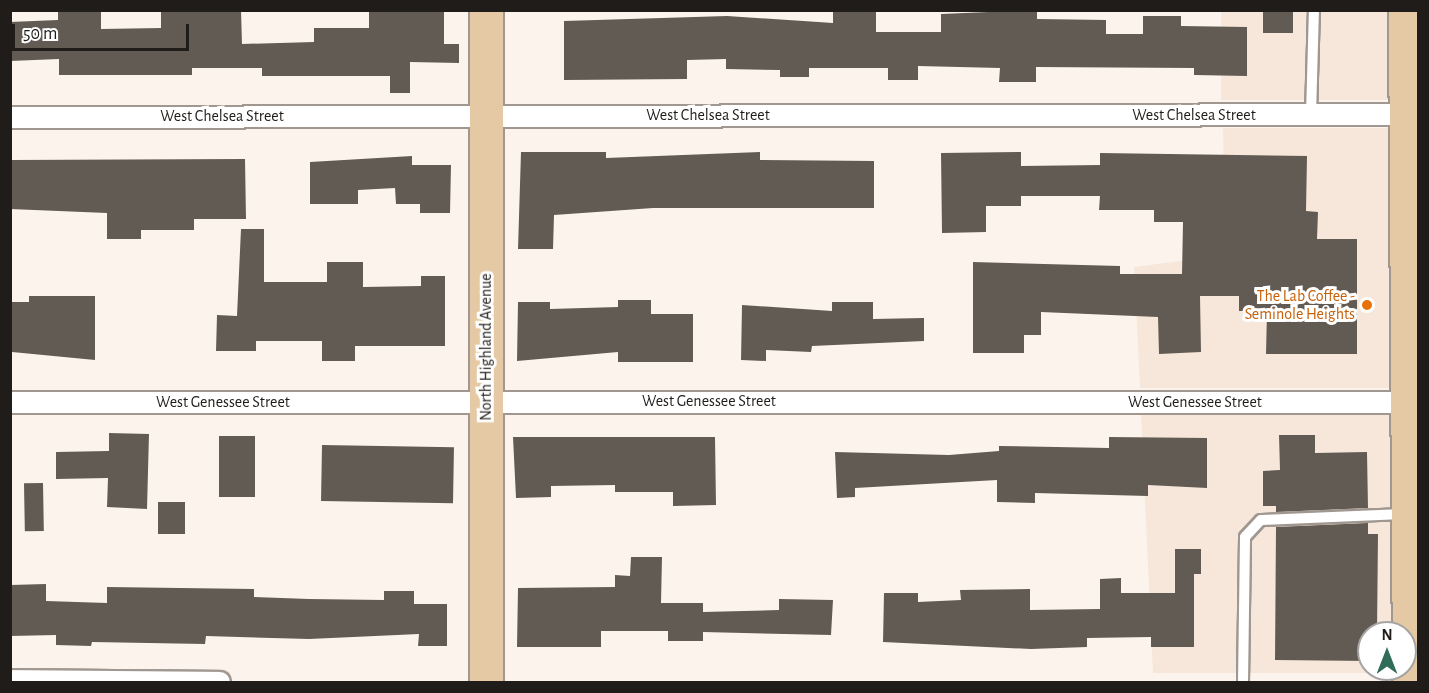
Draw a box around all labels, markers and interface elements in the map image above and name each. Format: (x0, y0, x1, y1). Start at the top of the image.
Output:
scale bar (15, 12, 192, 50)
text: 50 m (23, 25, 57, 43)
street label: West Chelsea Street (646, 105, 770, 125)
street label: West Chelsea Street (1132, 105, 1256, 125)
street label: West Chelsea Street (160, 106, 284, 126)
street label: North Highland Avenue (476, 273, 496, 421)
place label: The Lab Coffee - Seminole Heights (1245, 286, 1355, 324)
marker: The Lab Coffee - Seminole Heights (1360, 298, 1374, 312)
street label: West Genessee Street (642, 391, 776, 411)
street label: West Genessee Street (156, 392, 290, 412)
street label: West Genessee Street (1128, 392, 1262, 412)
north arrow (1357, 621, 1417, 681)
text: N (1381, 627, 1393, 643)

